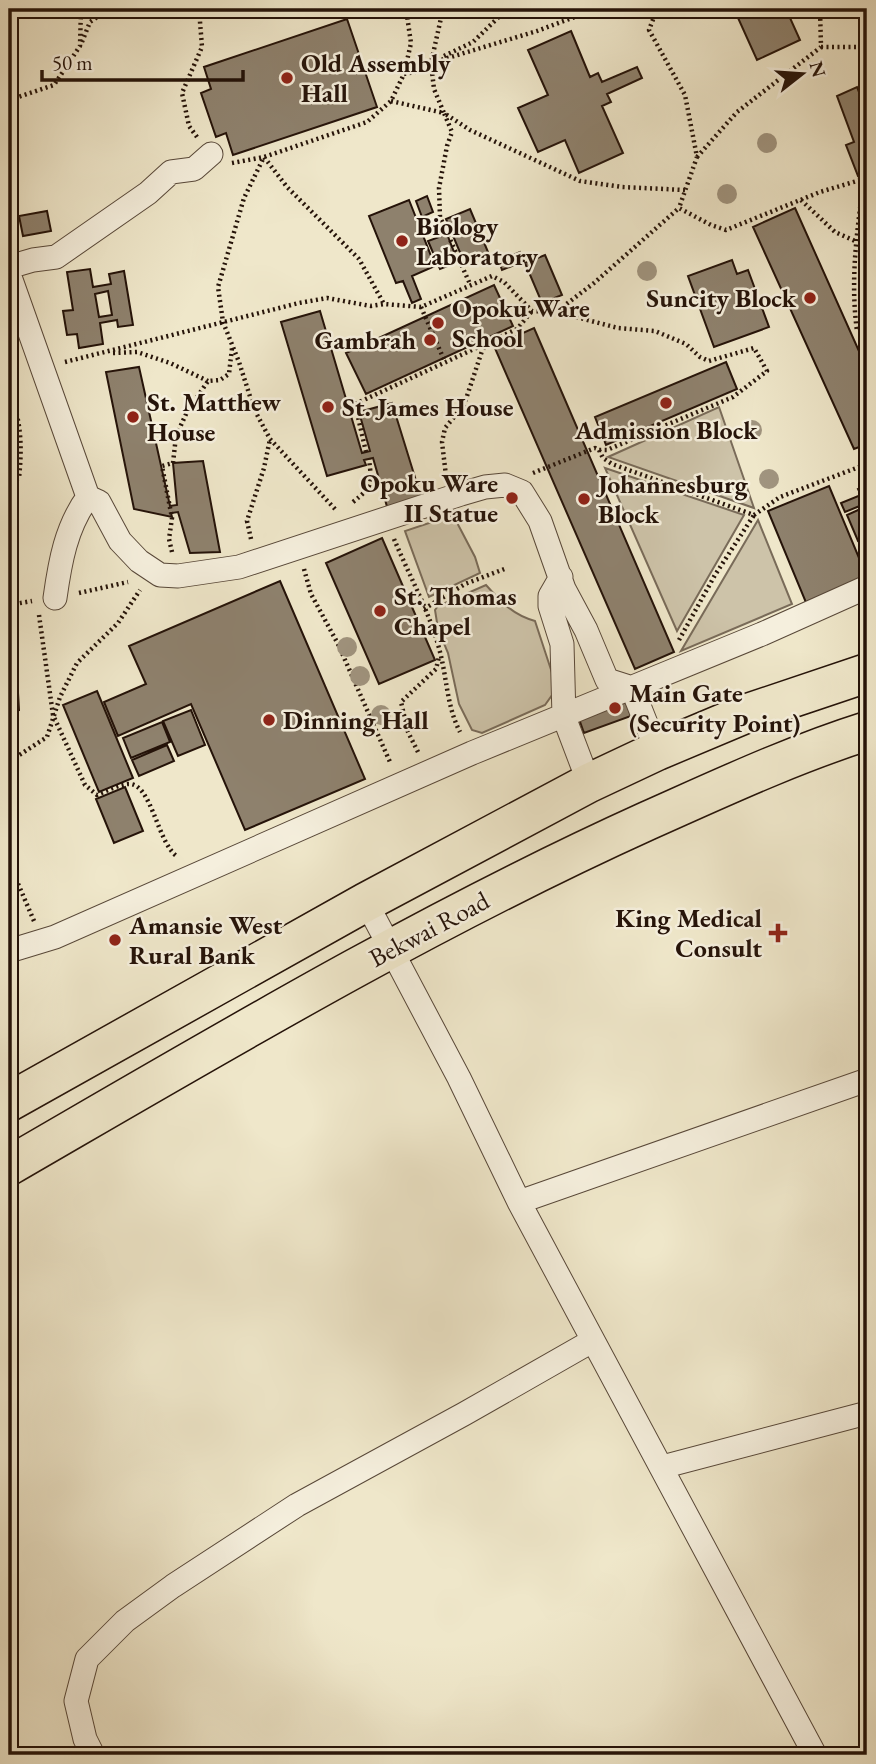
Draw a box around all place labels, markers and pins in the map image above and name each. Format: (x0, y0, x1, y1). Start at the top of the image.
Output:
place label: Old Assembly Hall (301, 46, 451, 110)
marker: Old Assembly Hall (279, 70, 295, 86)
place label: Biology Laboratory (416, 209, 539, 273)
marker: Biology Laboratory (394, 233, 410, 249)
place label: Suncity Block (646, 281, 797, 315)
marker: Suncity Block (802, 290, 818, 306)
place label: Opoku Ware School (452, 291, 590, 355)
marker: Opoku Ware School (430, 315, 446, 331)
place label: Gambrah (314, 323, 416, 357)
marker: Gambrah (422, 332, 438, 348)
place label: St. Matthew House (147, 385, 281, 449)
place label: St. James House (342, 390, 514, 424)
marker: Admission Block (658, 395, 674, 411)
marker: St. James House (320, 399, 336, 415)
marker: St. Matthew House (125, 409, 141, 425)
place label: Admission Block (574, 413, 758, 447)
place label: Opoku Ware II Statue (360, 466, 498, 530)
place label: Johannesburg Block (595, 467, 749, 531)
marker: Opoku Ware II Statue (504, 490, 520, 506)
marker: Johannesburg Block (576, 491, 592, 507)
place label: St. Thomas Chapel (394, 579, 517, 643)
marker: St. Thomas Chapel (372, 603, 388, 619)
place label: Main Gate (Security Point) (629, 676, 800, 740)
marker: Main Gate (Security Point) (607, 700, 623, 716)
place label: Dinning Hall (283, 703, 429, 737)
marker: Dinning Hall (261, 712, 277, 728)
place label: King Medical Consult (615, 901, 762, 965)
place label: Amansie West Rural Bank (128, 908, 283, 972)
marker: King Medical Consult (768, 923, 788, 943)
marker: Amansie West Rural Bank (107, 932, 123, 948)

